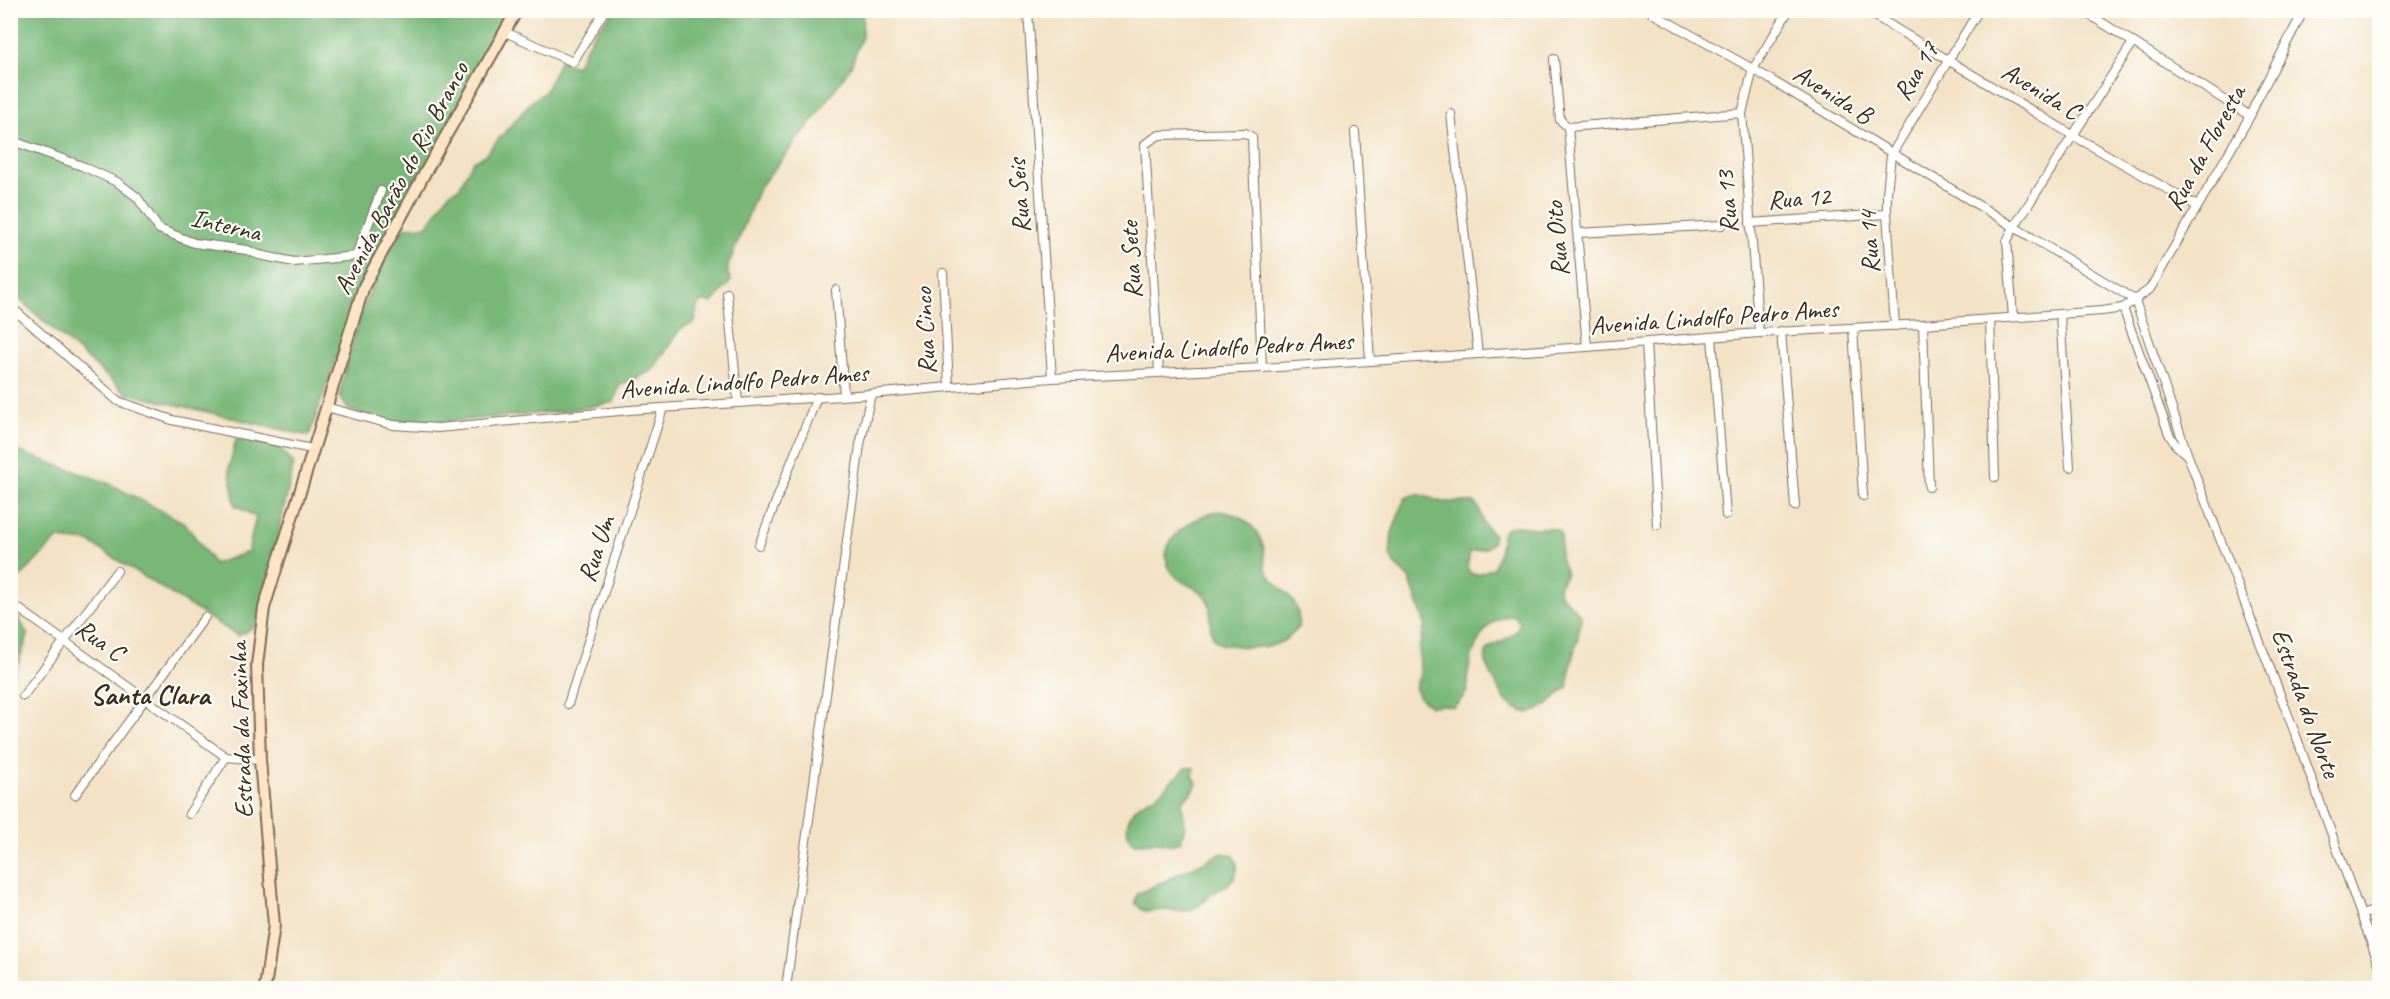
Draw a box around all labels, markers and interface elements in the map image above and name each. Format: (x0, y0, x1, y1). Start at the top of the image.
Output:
street label: Rua 17 (1886, 34, 1947, 106)
street label: Avenida Barão do Rio Branco (326, 55, 477, 300)
street label: Avenida C (1996, 55, 2089, 129)
street label: Avenida B (1787, 57, 1880, 132)
street label: Rua da Floresta (2157, 78, 2254, 216)
street label: Rua Seis (1000, 156, 1038, 234)
street label: Rua 13 (1708, 167, 1746, 235)
street label: Rua 12 (1766, 179, 1834, 217)
street label: Rua Oito (1537, 198, 1577, 278)
street label: Interna (188, 201, 266, 249)
street label: Rua 14 (1851, 207, 1887, 274)
street label: Rua Sete (1112, 218, 1150, 300)
street label: Rua Cinco (906, 285, 944, 375)
street label: Avenida Lindolfo Pedro Ames (1589, 292, 1841, 342)
street label: Avenida Lindolfo Pedro Ames (1104, 324, 1356, 370)
street label: Avenida Lindolfo Pedro Ames (619, 356, 871, 406)
street label: Rua Um (570, 510, 623, 586)
street label: Rua C (69, 612, 134, 670)
street label: Estrada do Norte (2264, 624, 2349, 783)
street label: Estrada da Faxinha (221, 639, 261, 819)
district label: Santa Clara (90, 677, 212, 712)

